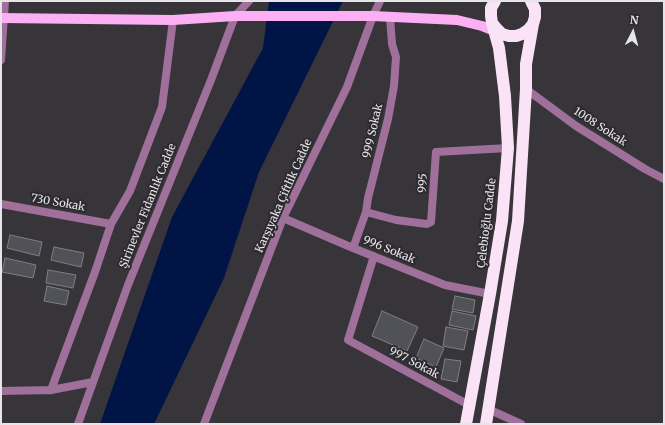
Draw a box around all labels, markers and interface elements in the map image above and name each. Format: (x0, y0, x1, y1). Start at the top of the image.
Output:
north arrow (613, 12, 653, 52)
text: N (629, 13, 639, 27)
street label: 999 Sokak (360, 103, 386, 159)
street label: 1008 Sokak (571, 105, 629, 149)
street label: Karşıyaka Çiftlik Cadde (253, 137, 315, 255)
street label: Şirinevler Fidanlık Cadde (117, 142, 179, 270)
street label: 995 (416, 173, 430, 193)
street label: Çelebioğlu Cadde (475, 177, 499, 269)
street label: 730 Sokak (30, 192, 86, 214)
street label: 996 Sokak (361, 234, 417, 266)
street label: 997 Sokak (387, 344, 441, 382)

